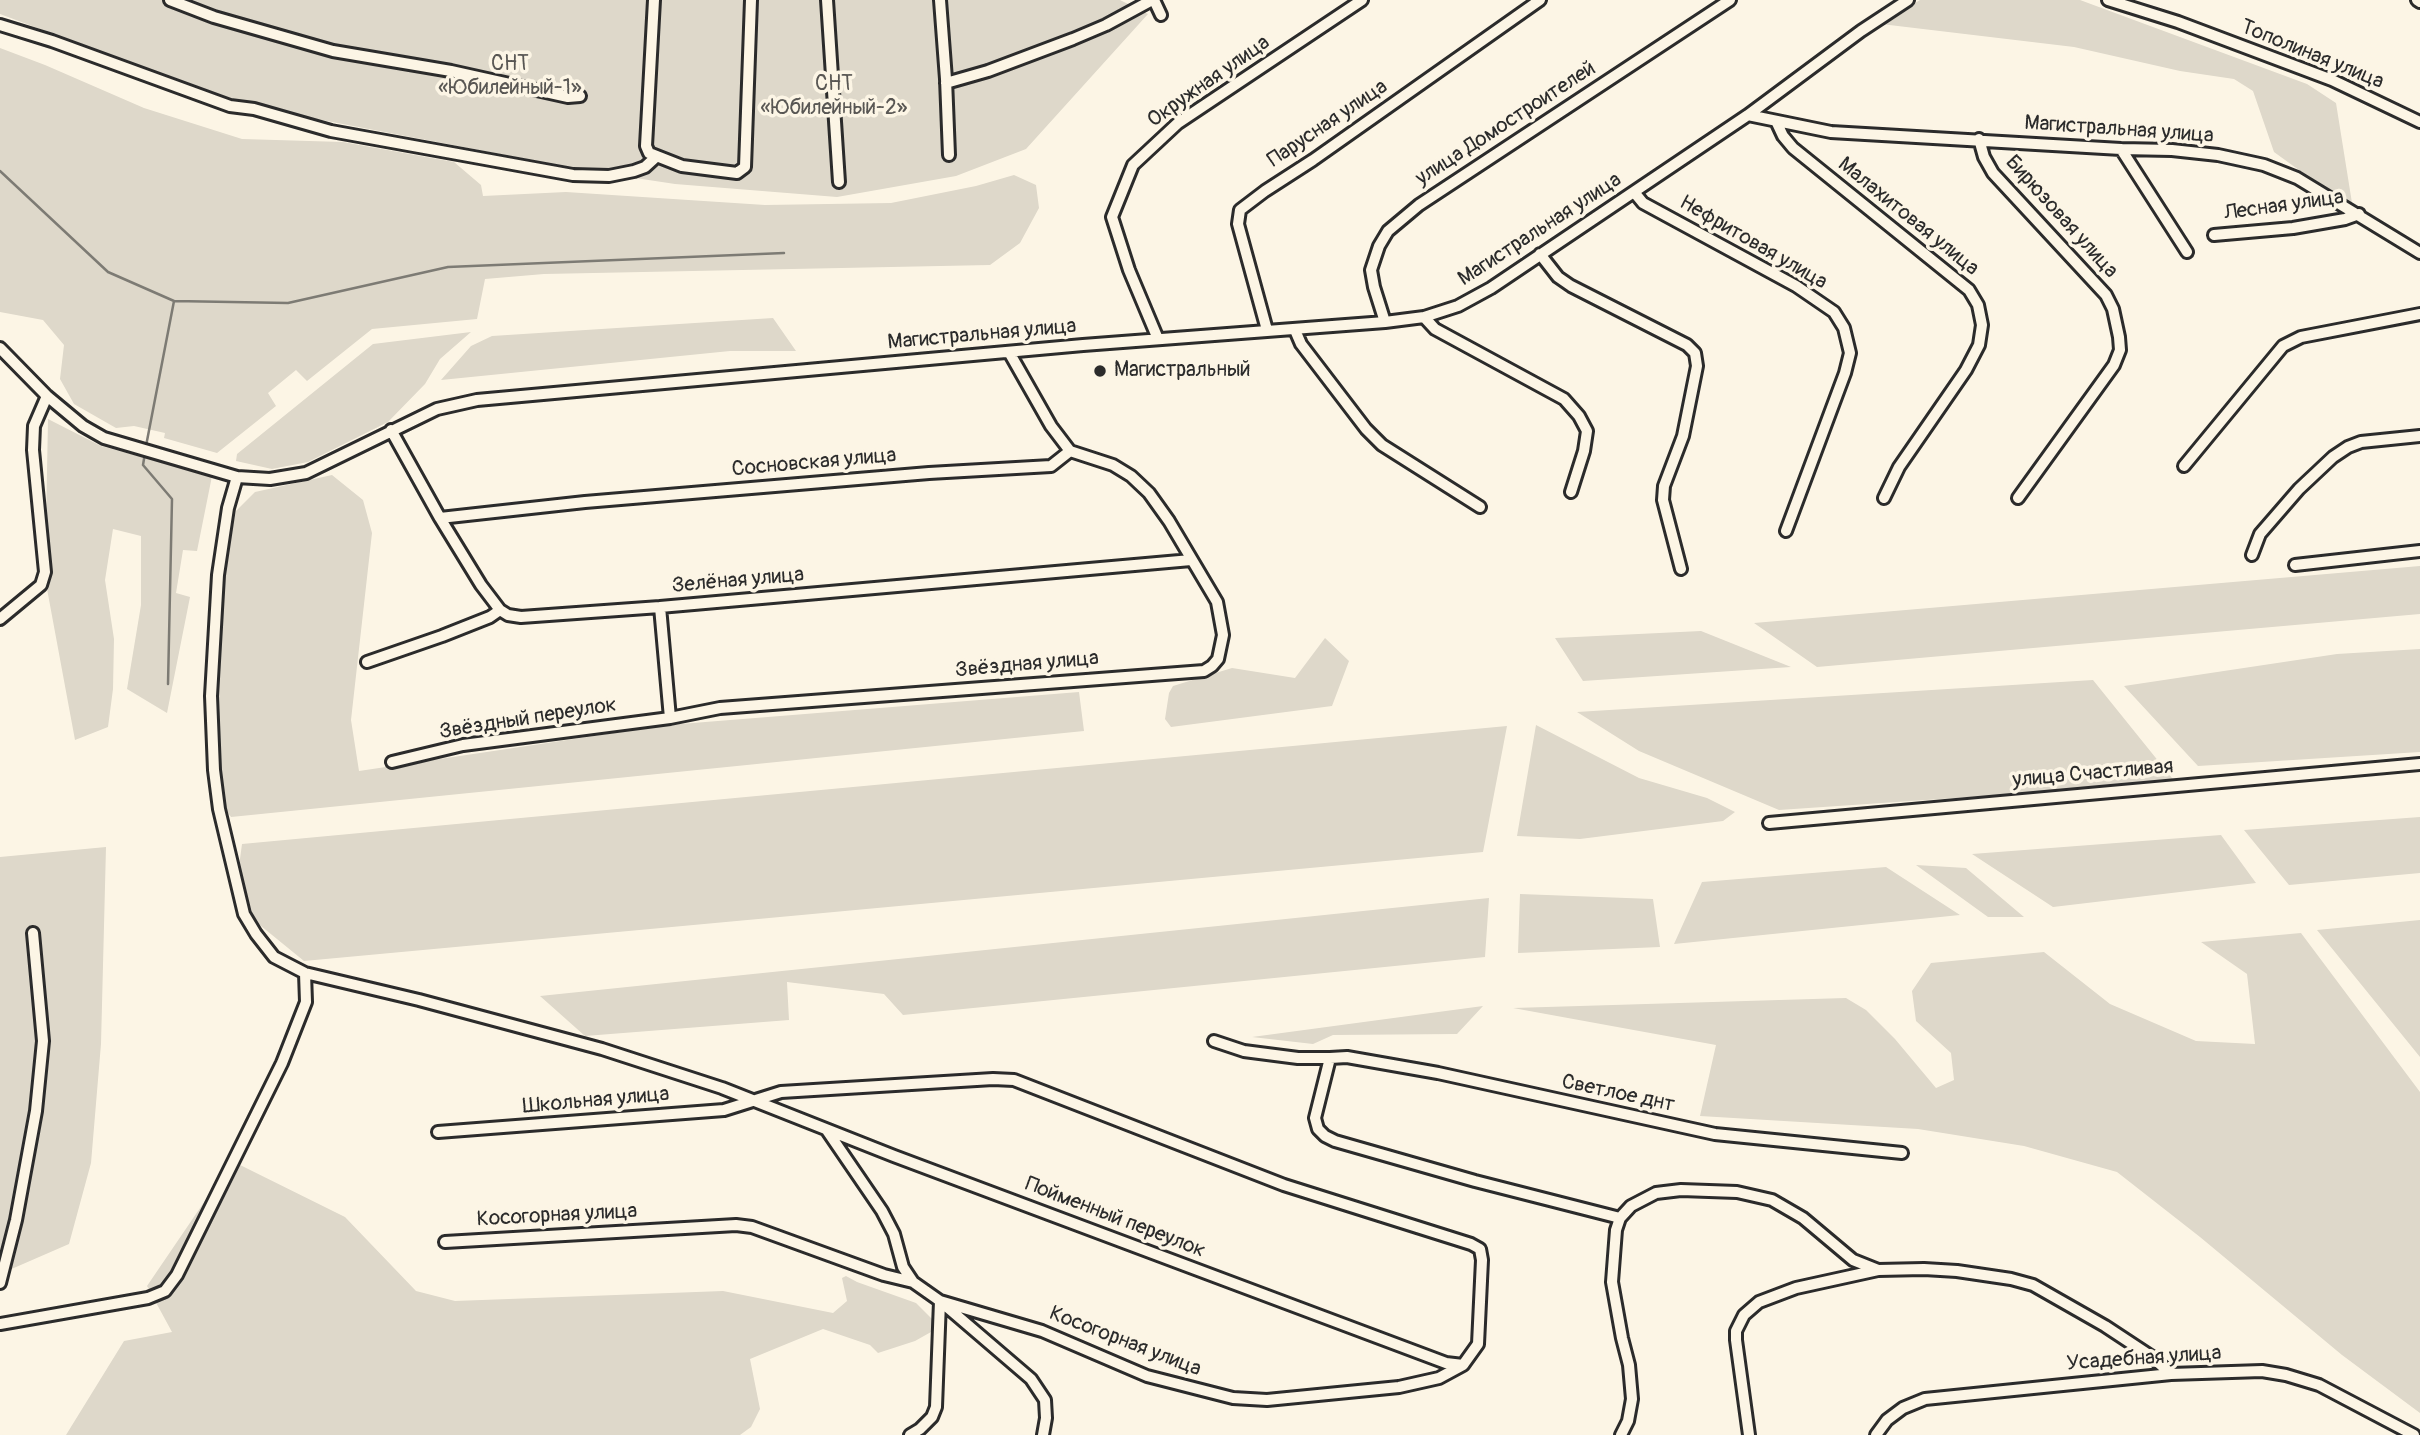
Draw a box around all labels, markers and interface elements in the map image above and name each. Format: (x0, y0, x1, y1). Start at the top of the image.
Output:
street label: Тополиная улица (2237, 15, 2387, 95)
street label: Окружная улица (1143, 31, 1275, 133)
park label: СНТ «Юбилейный-1» (438, 52, 582, 102)
street label: улица Домостроителей (1411, 56, 1601, 192)
park label: СНТ «Юбилейный-2» (761, 72, 907, 122)
street label: Парусная улица (1263, 75, 1393, 173)
street label: Магистральная улица (2024, 111, 2214, 149)
street label: Бирюзовая улица (1999, 150, 2123, 284)
street label: Малахитовая улица (1832, 152, 1984, 282)
street label: Магистральная улица (1454, 168, 1626, 292)
street label: Лесная улица (2223, 185, 2345, 227)
street label: Нефритовая улица (1675, 191, 1831, 295)
street label: Магистральная улица (887, 314, 1077, 356)
place label: Магистральный (1114, 358, 1251, 384)
marker: Магистральный (1092, 363, 1108, 379)
street label: Сосновская улица (731, 443, 897, 483)
street label: Зелёная улица (671, 563, 805, 599)
street label: Звёздная улица (954, 646, 1100, 684)
street label: Звёздный переулок (438, 693, 618, 745)
street label: улица Счастливая (2012, 754, 2174, 794)
street label: Светлое днт (1559, 1070, 1677, 1118)
street label: Школьная улица (522, 1082, 670, 1120)
street label: Пойменный переулок (1021, 1172, 1209, 1264)
street label: Косогорная улица (476, 1199, 638, 1233)
street label: Косогорная улица (1046, 1301, 1204, 1383)
street label: Усадебная улица (2066, 1341, 2222, 1377)

